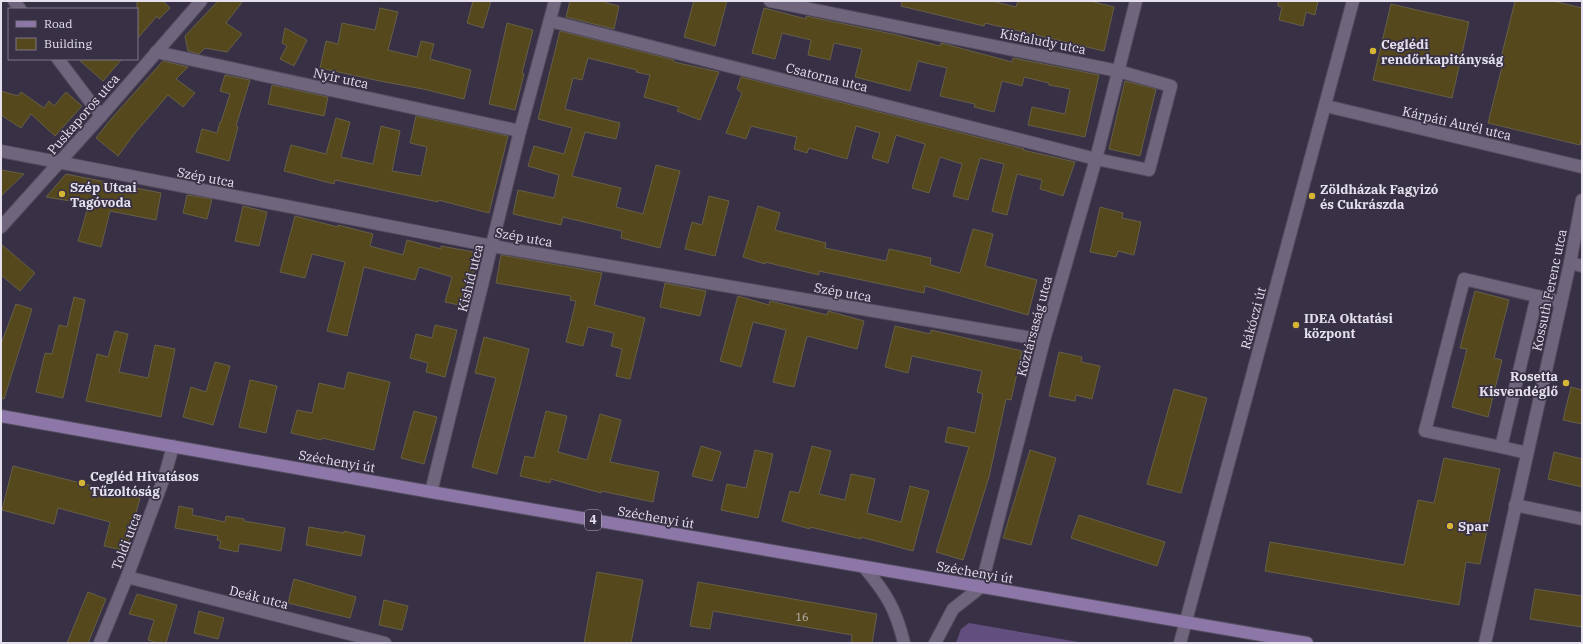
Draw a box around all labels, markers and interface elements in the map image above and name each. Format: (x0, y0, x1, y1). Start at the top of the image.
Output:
legend (8, 8, 138, 60)
text: Road (44, 16, 73, 31)
street label: Kisfaludy utca (998, 25, 1087, 58)
text: Building (44, 36, 92, 51)
place label: Ceglédi rendőrkapitányság (1381, 36, 1504, 68)
marker: Ceglédi rendőrkapitányság (1368, 46, 1378, 56)
street label: Csatorna utca (784, 59, 870, 96)
street label: Nyír utca (312, 64, 370, 93)
street label: Puskaporos utca (44, 70, 123, 158)
street label: Kárpáti Aurél utca (1401, 103, 1513, 144)
street label: Szép utca (176, 164, 236, 191)
place label: Szép Utcai Tagóvoda (70, 179, 137, 211)
place label: Zöldházak Fagyizó és Cukrászda (1320, 181, 1439, 213)
marker: Szép Utcai Tagóvoda (57, 189, 67, 199)
marker: Zöldházak Fagyizó és Cukrászda (1307, 191, 1317, 201)
street label: Szép utca (494, 224, 554, 251)
street label: Kossuth Ferenc utca (1528, 228, 1571, 353)
street label: Kishíd utca (454, 243, 487, 314)
street label: Köztársaság utca (1013, 274, 1056, 378)
street label: Szép utca (813, 279, 873, 306)
street label: Rákóczi út (1237, 285, 1270, 351)
place label: IDEA Oktatási központ (1304, 310, 1393, 342)
marker: IDEA Oktatási központ (1291, 320, 1301, 330)
place label: Rosetta Kisvendéglő (1479, 368, 1559, 400)
marker: Rosetta Kisvendéglő (1561, 378, 1571, 388)
street label: Széchenyi út (297, 446, 377, 477)
place label: Cegléd Hivatásos Tűzoltóság (90, 468, 199, 500)
marker: Cegléd Hivatásos Tűzoltóság (77, 478, 87, 488)
street label: Széchenyi út (616, 502, 696, 533)
street label: Toldi utca (108, 510, 145, 572)
road number: 4 (585, 510, 601, 530)
place label: Spar (1458, 518, 1489, 535)
marker: Spar (1445, 521, 1455, 531)
street label: Széchenyi út (935, 557, 1015, 588)
street label: Deák utca (228, 582, 290, 613)
house number: 16 (795, 610, 809, 624)

